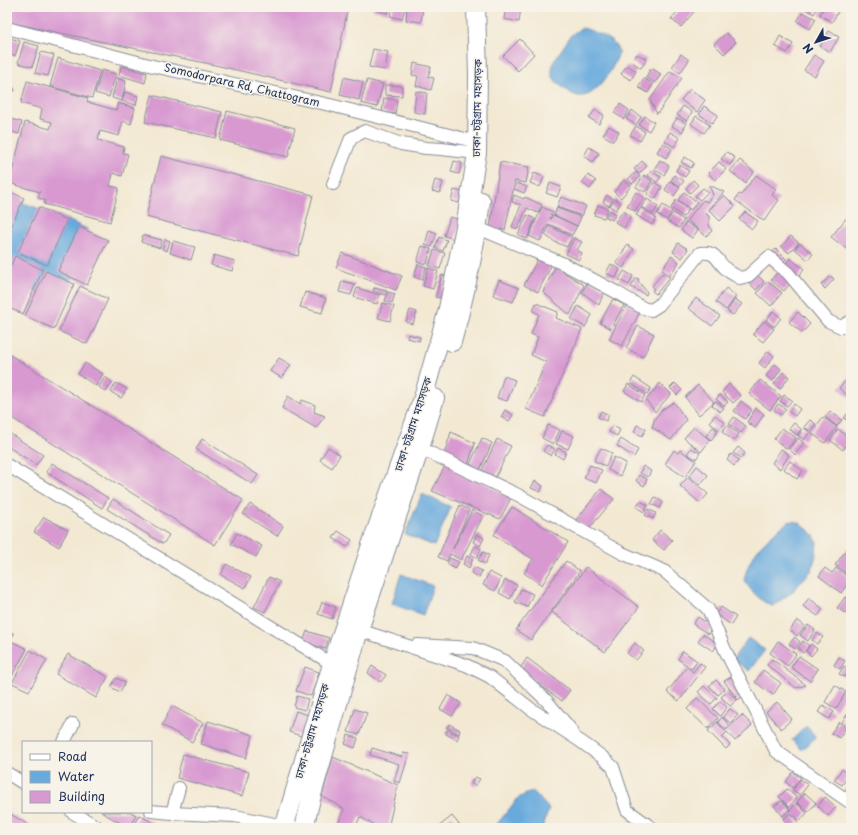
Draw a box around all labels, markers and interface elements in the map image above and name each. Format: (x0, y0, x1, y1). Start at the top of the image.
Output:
north arrow (796, 22, 836, 62)
text: N (798, 40, 817, 57)
street label: Somodorpara Rd, Chattogram (163, 58, 322, 111)
street label: ঢাকা-চট্টগ্রাম মহাসড়ক (467, 59, 486, 158)
street label: ঢাকা-চট্টগ্রাম মহাসড়ক (389, 374, 436, 474)
street label: ঢাকা-চট্টগ্রাম মহাসড়ক (290, 681, 333, 781)
legend (22, 741, 152, 813)
text: Road (58, 747, 87, 765)
text: Water (58, 767, 95, 785)
text: Building (58, 787, 105, 805)

